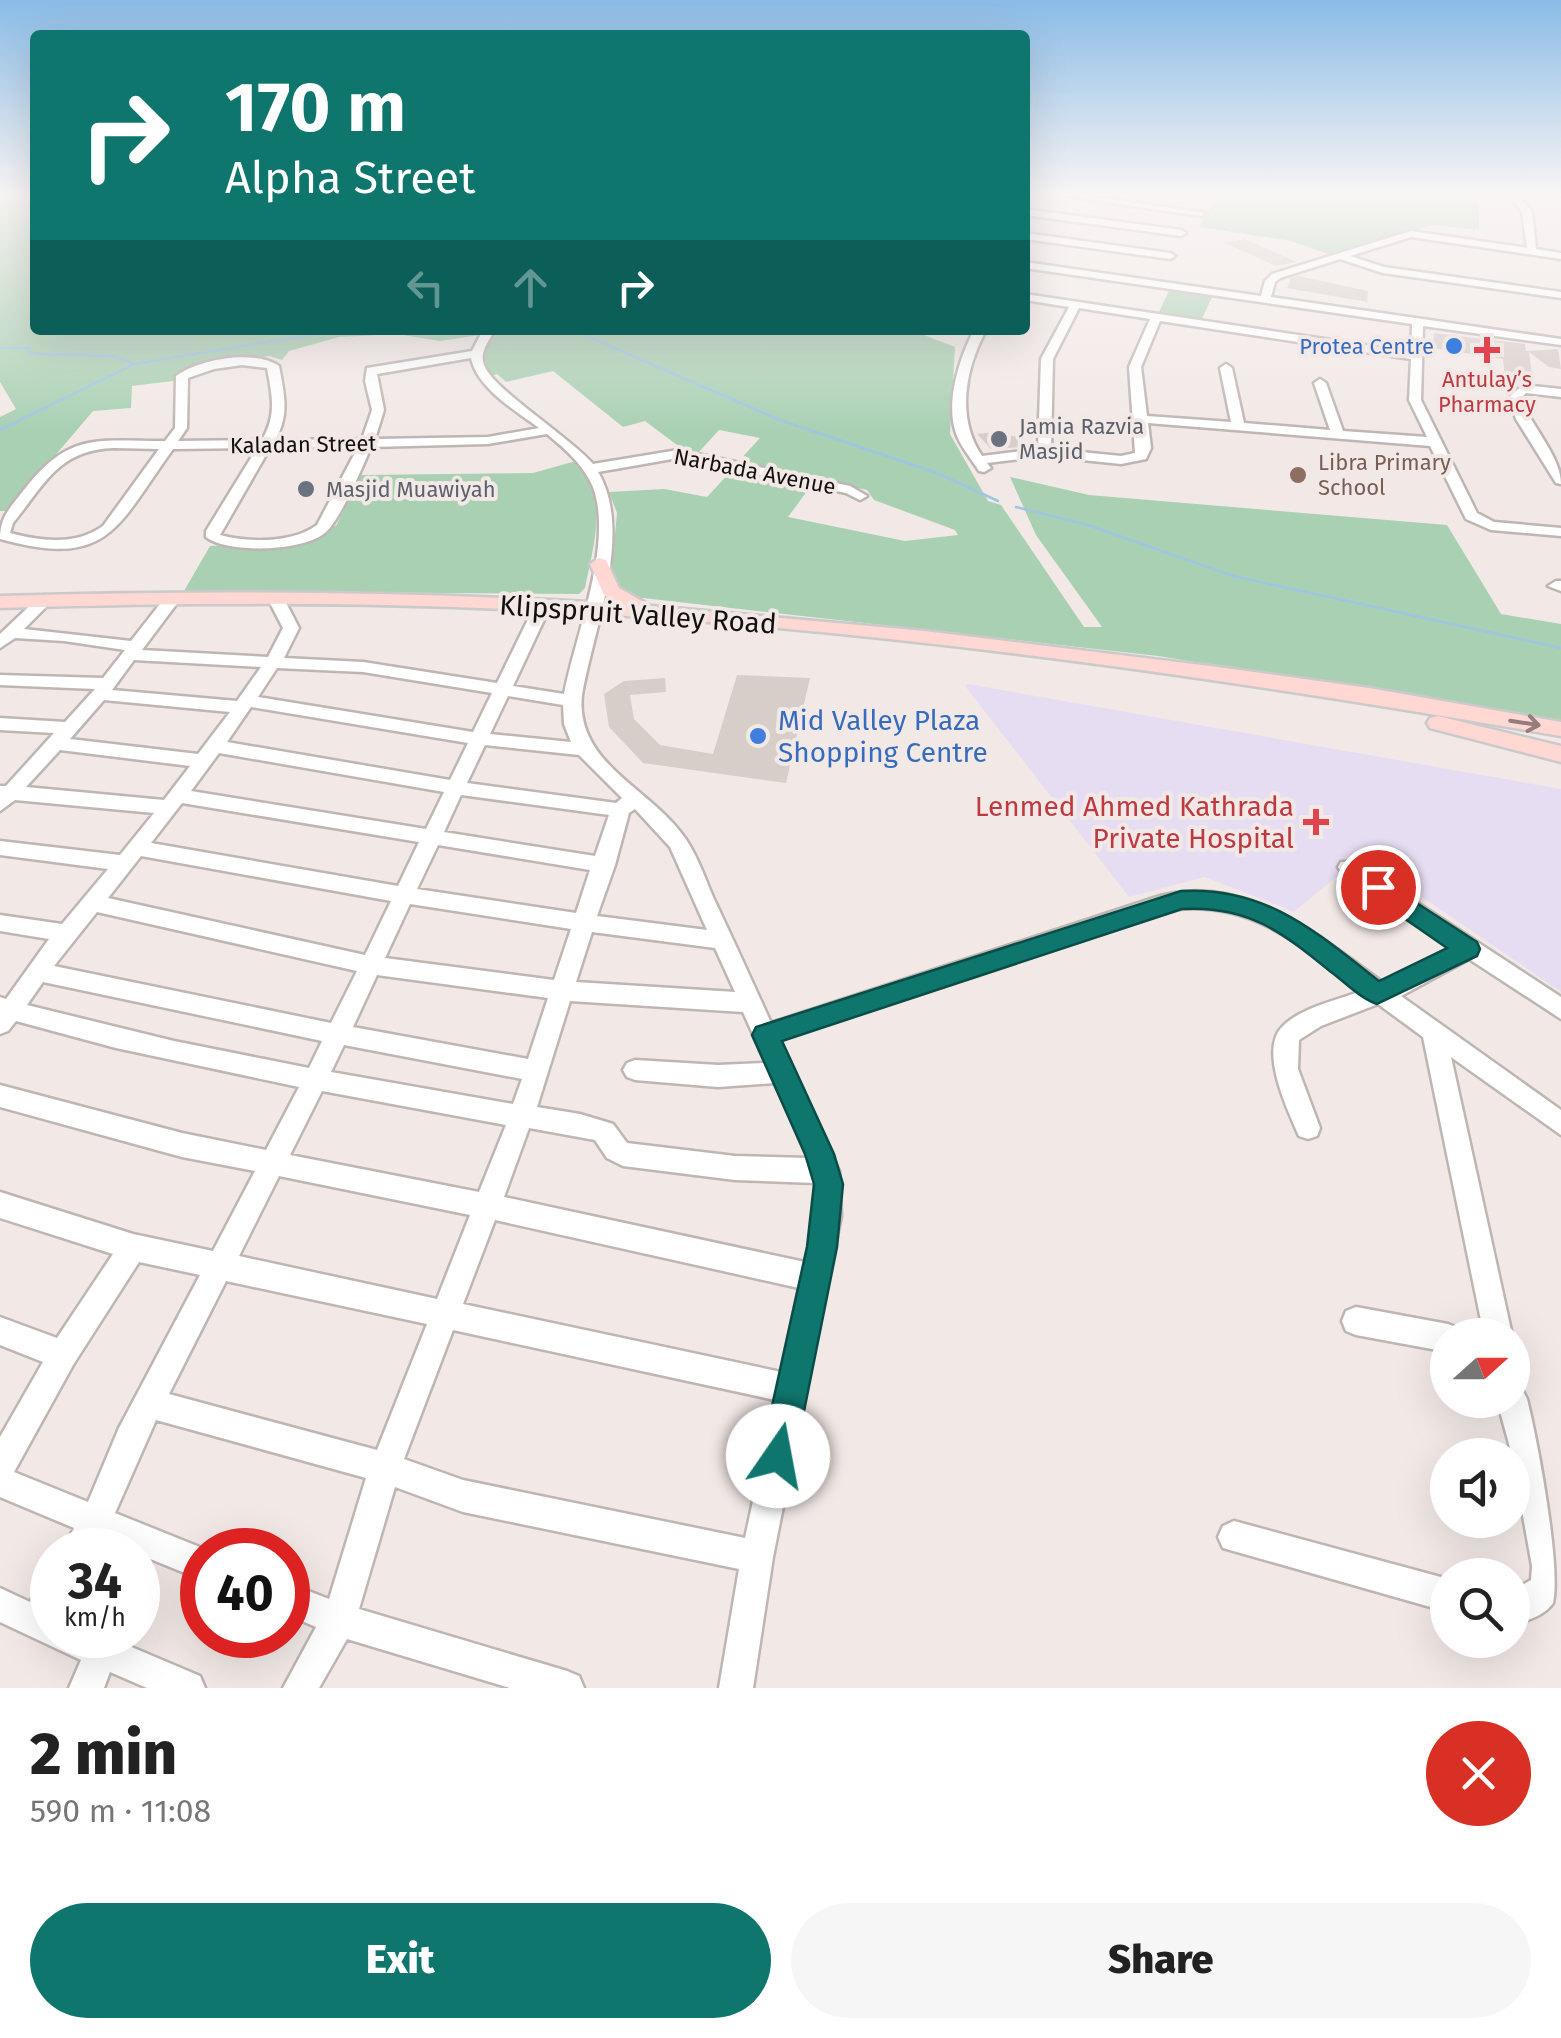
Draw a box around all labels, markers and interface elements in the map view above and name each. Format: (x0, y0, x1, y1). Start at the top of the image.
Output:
text: 170 m (225, 66, 406, 150)
icon: right (60, 70, 190, 200)
text: Alpha Street (225, 151, 476, 205)
icon: left (398, 260, 453, 315)
icon: ahead (503, 260, 558, 315)
icon: right (608, 260, 663, 315)
place label: Protea Centre (1299, 333, 1434, 360)
marker: Protea Centre (1443, 335, 1465, 357)
marker: Antulay’s Pharmacy (1476, 339, 1498, 361)
place label: Antulay’s Pharmacy (1438, 366, 1536, 418)
place label: Jamia Razvia Masjid (1019, 413, 1144, 465)
marker: Jamia Razvia Masjid (988, 428, 1010, 450)
street label: Kaladan Street (230, 430, 376, 459)
street label: Narbada Avenue (672, 443, 838, 500)
place label: Libra Primary School (1318, 449, 1451, 501)
marker: Libra Primary School (1287, 464, 1309, 486)
place label: Masjid Muawiyah (326, 476, 496, 503)
marker: Masjid Muawiyah (295, 478, 317, 500)
street label: Klipspruit Valley Road (498, 588, 778, 641)
place label: Mid Valley Plaza Shopping Centre (778, 704, 988, 769)
one-way arrow (1508, 714, 1541, 733)
marker: Mid Valley Plaza Shopping Centre (747, 725, 769, 747)
place label: Lenmed Ahmed Kathrada Private Hospital (975, 790, 1294, 855)
marker: Lenmed Ahmed Kathrada Private Hospital (1303, 809, 1329, 835)
pin (1336, 845, 1421, 930)
icon: arrive (1351, 860, 1406, 915)
north arrow (1430, 1318, 1530, 1418)
map controls (1430, 1318, 1530, 1658)
position arrow (726, 1404, 830, 1508)
button: sound (1430, 1438, 1530, 1538)
speed limit sign: 40 (180, 1528, 310, 1658)
text: 34 (68, 1551, 122, 1611)
button: search (1430, 1558, 1530, 1658)
text: km/h (64, 1603, 126, 1633)
text: 2 min (30, 1718, 177, 1790)
button: close (1426, 1721, 1531, 1826)
text: 590 m · 11:08 (30, 1792, 211, 1830)
button: Exit (30, 1903, 771, 2018)
button: Share (791, 1903, 1531, 2018)

